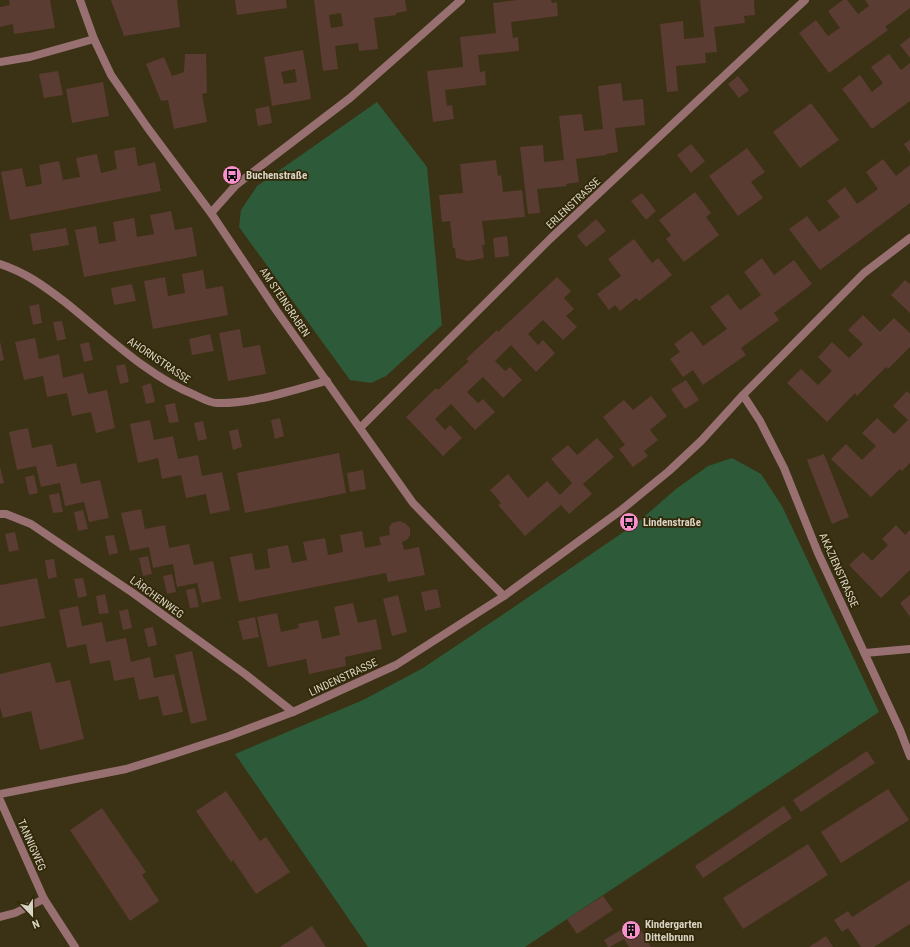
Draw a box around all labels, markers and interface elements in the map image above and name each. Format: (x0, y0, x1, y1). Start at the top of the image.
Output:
bus stop icon: Buchenstraße (221, 164, 243, 186)
place label: Buchenstraße (246, 169, 307, 182)
street label: ERLENSTRASSE (544, 175, 604, 232)
street label: AM STEINGRABEN (257, 265, 313, 339)
street label: AHORNSTRASSE (125, 335, 193, 386)
bus stop icon: Lindenstraße (618, 511, 640, 533)
place label: Lindenstraße (643, 516, 701, 529)
street label: AKAZIENSTRASSE (816, 531, 861, 610)
street label: LÄRCHENWEG (127, 574, 186, 621)
street label: LINDENSTRASSE (307, 656, 380, 699)
street label: TANNIGWEG (14, 817, 49, 873)
north arrow (12, 895, 52, 935)
text: N (30, 917, 41, 931)
place label: Kindergarten Dittelbrunn (645, 918, 702, 944)
building icon: Kindergarten Dittelbrunn (620, 919, 642, 941)

